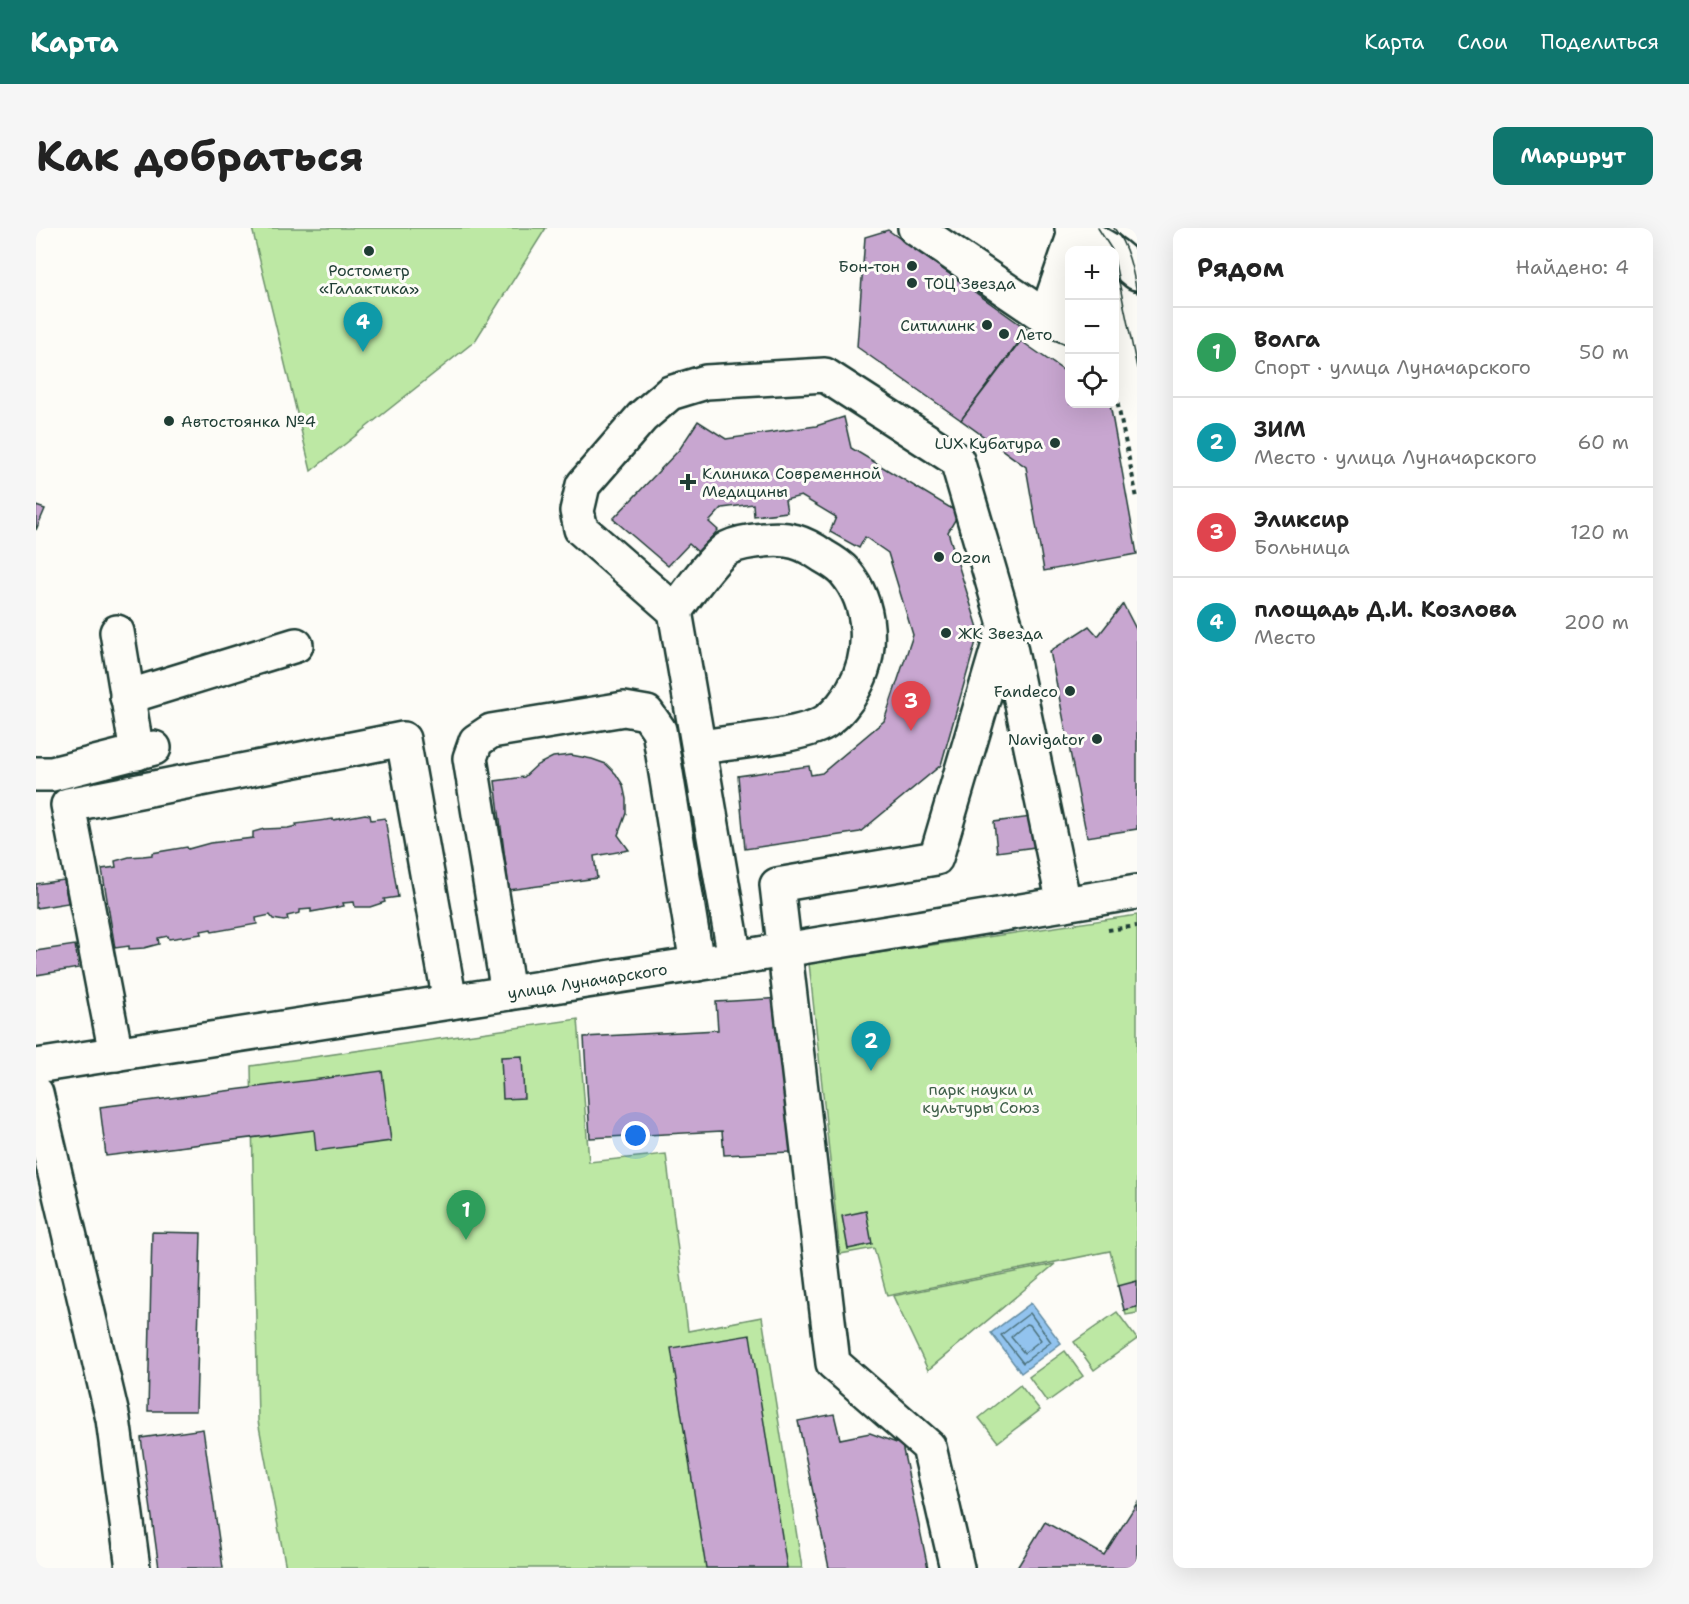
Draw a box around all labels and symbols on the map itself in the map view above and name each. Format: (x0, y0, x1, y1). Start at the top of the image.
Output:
marker: Ростометр «Галактика» (362, 244, 376, 258)
place label: Бон-тон (838, 256, 900, 277)
marker: Бон-тон (905, 259, 919, 273)
place label: Ростометр «Галактика» (319, 260, 419, 299)
place label: ТОЦ Звезда (924, 273, 1016, 294)
marker: ТОЦ Звезда (905, 276, 919, 290)
pin: 4 (344, 302, 382, 352)
place label: Ситилинк (900, 315, 975, 336)
marker: Ситилинк (980, 318, 994, 332)
place label: Лето (1016, 324, 1052, 345)
marker: Лето (997, 327, 1011, 341)
place label: Автостоянка №4 (181, 411, 316, 432)
marker: Автостоянка №4 (162, 414, 176, 428)
place label: LUX Кубатура (934, 433, 1043, 454)
marker: LUX Кубатура (1048, 436, 1062, 450)
place label: Клиника Современной Медицины (702, 463, 881, 502)
marker: Клиника Современной Медицины (679, 473, 697, 491)
place label: Ozon (951, 547, 991, 568)
marker: Ozon (932, 550, 946, 564)
place label: ЖК Звезда (958, 623, 1043, 644)
marker: ЖК Звезда (939, 626, 953, 640)
place label: Fandeco (994, 681, 1058, 702)
pin: 3 (892, 682, 930, 731)
marker: Fandeco (1063, 684, 1077, 698)
place label: Navigator (1008, 729, 1085, 750)
marker: Navigator (1090, 732, 1104, 746)
street label: улица Луначарского (506, 958, 669, 1003)
pin: 2 (852, 1022, 890, 1071)
park label: парк науки и культуры Союз (922, 1079, 1040, 1118)
your location (621, 1121, 650, 1150)
pin: 1 (446, 1190, 486, 1240)

